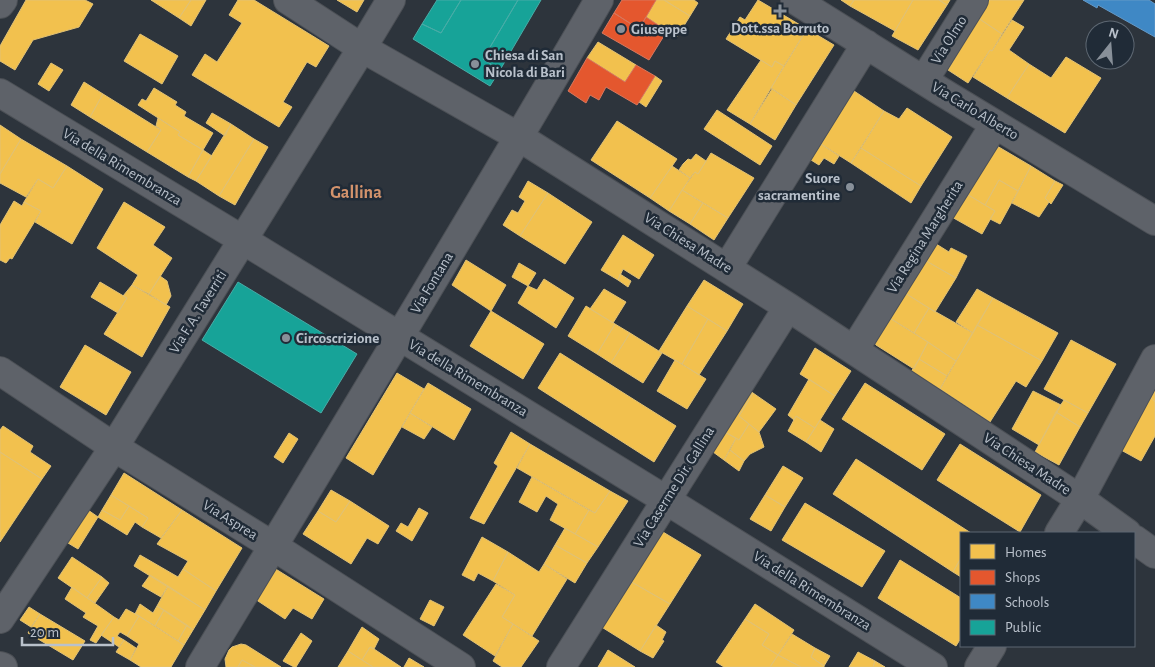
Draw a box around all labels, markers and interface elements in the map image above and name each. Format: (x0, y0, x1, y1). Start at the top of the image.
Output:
marker: Dott.ssa Borruto (774, 5, 786, 17)
street label: Via Olmo (928, 13, 970, 67)
north arrow (1085, 20, 1135, 70)
place label: Dott.ssa Borruto (731, 21, 829, 36)
place label: Giuseppe (631, 22, 687, 37)
marker: Giuseppe (615, 23, 627, 35)
text: N (1107, 25, 1120, 42)
place label: Chiesa di San Nicola di Bari (485, 48, 565, 80)
marker: Chiesa di San Nicola di Bari (469, 58, 481, 70)
street label: Via Carlo Alberto (929, 79, 1021, 143)
street label: Via della Rimembranza (60, 126, 184, 208)
place label: Suore sacramentine (758, 171, 840, 203)
street label: Via Regina Margherita (884, 178, 966, 296)
marker: Suore sacramentine (844, 181, 856, 193)
district label: Gallina (330, 184, 382, 202)
street label: Via Chiesa Madre (641, 210, 735, 276)
street label: Via Fontana (408, 250, 456, 316)
street label: Via F. A. Taverriti (167, 268, 229, 356)
place label: Circoscrizione (296, 331, 379, 346)
marker: Circoscrizione (280, 332, 292, 344)
street label: Via della Rimembranza (406, 337, 530, 419)
street label: Via Caserme Dir. Gallina (631, 424, 717, 550)
street label: Via Chiesa Madre (981, 430, 1073, 498)
street label: Via Asprea (200, 497, 260, 543)
legend (960, 532, 1135, 647)
text: Homes (1005, 545, 1047, 560)
street label: Via della Rimembranza (750, 549, 874, 633)
text: Shops (1005, 570, 1040, 585)
text: Schools (1005, 595, 1049, 610)
scale bar (22, 614, 114, 646)
text: Public (1005, 620, 1041, 635)
text: 20 m (30, 625, 59, 640)

